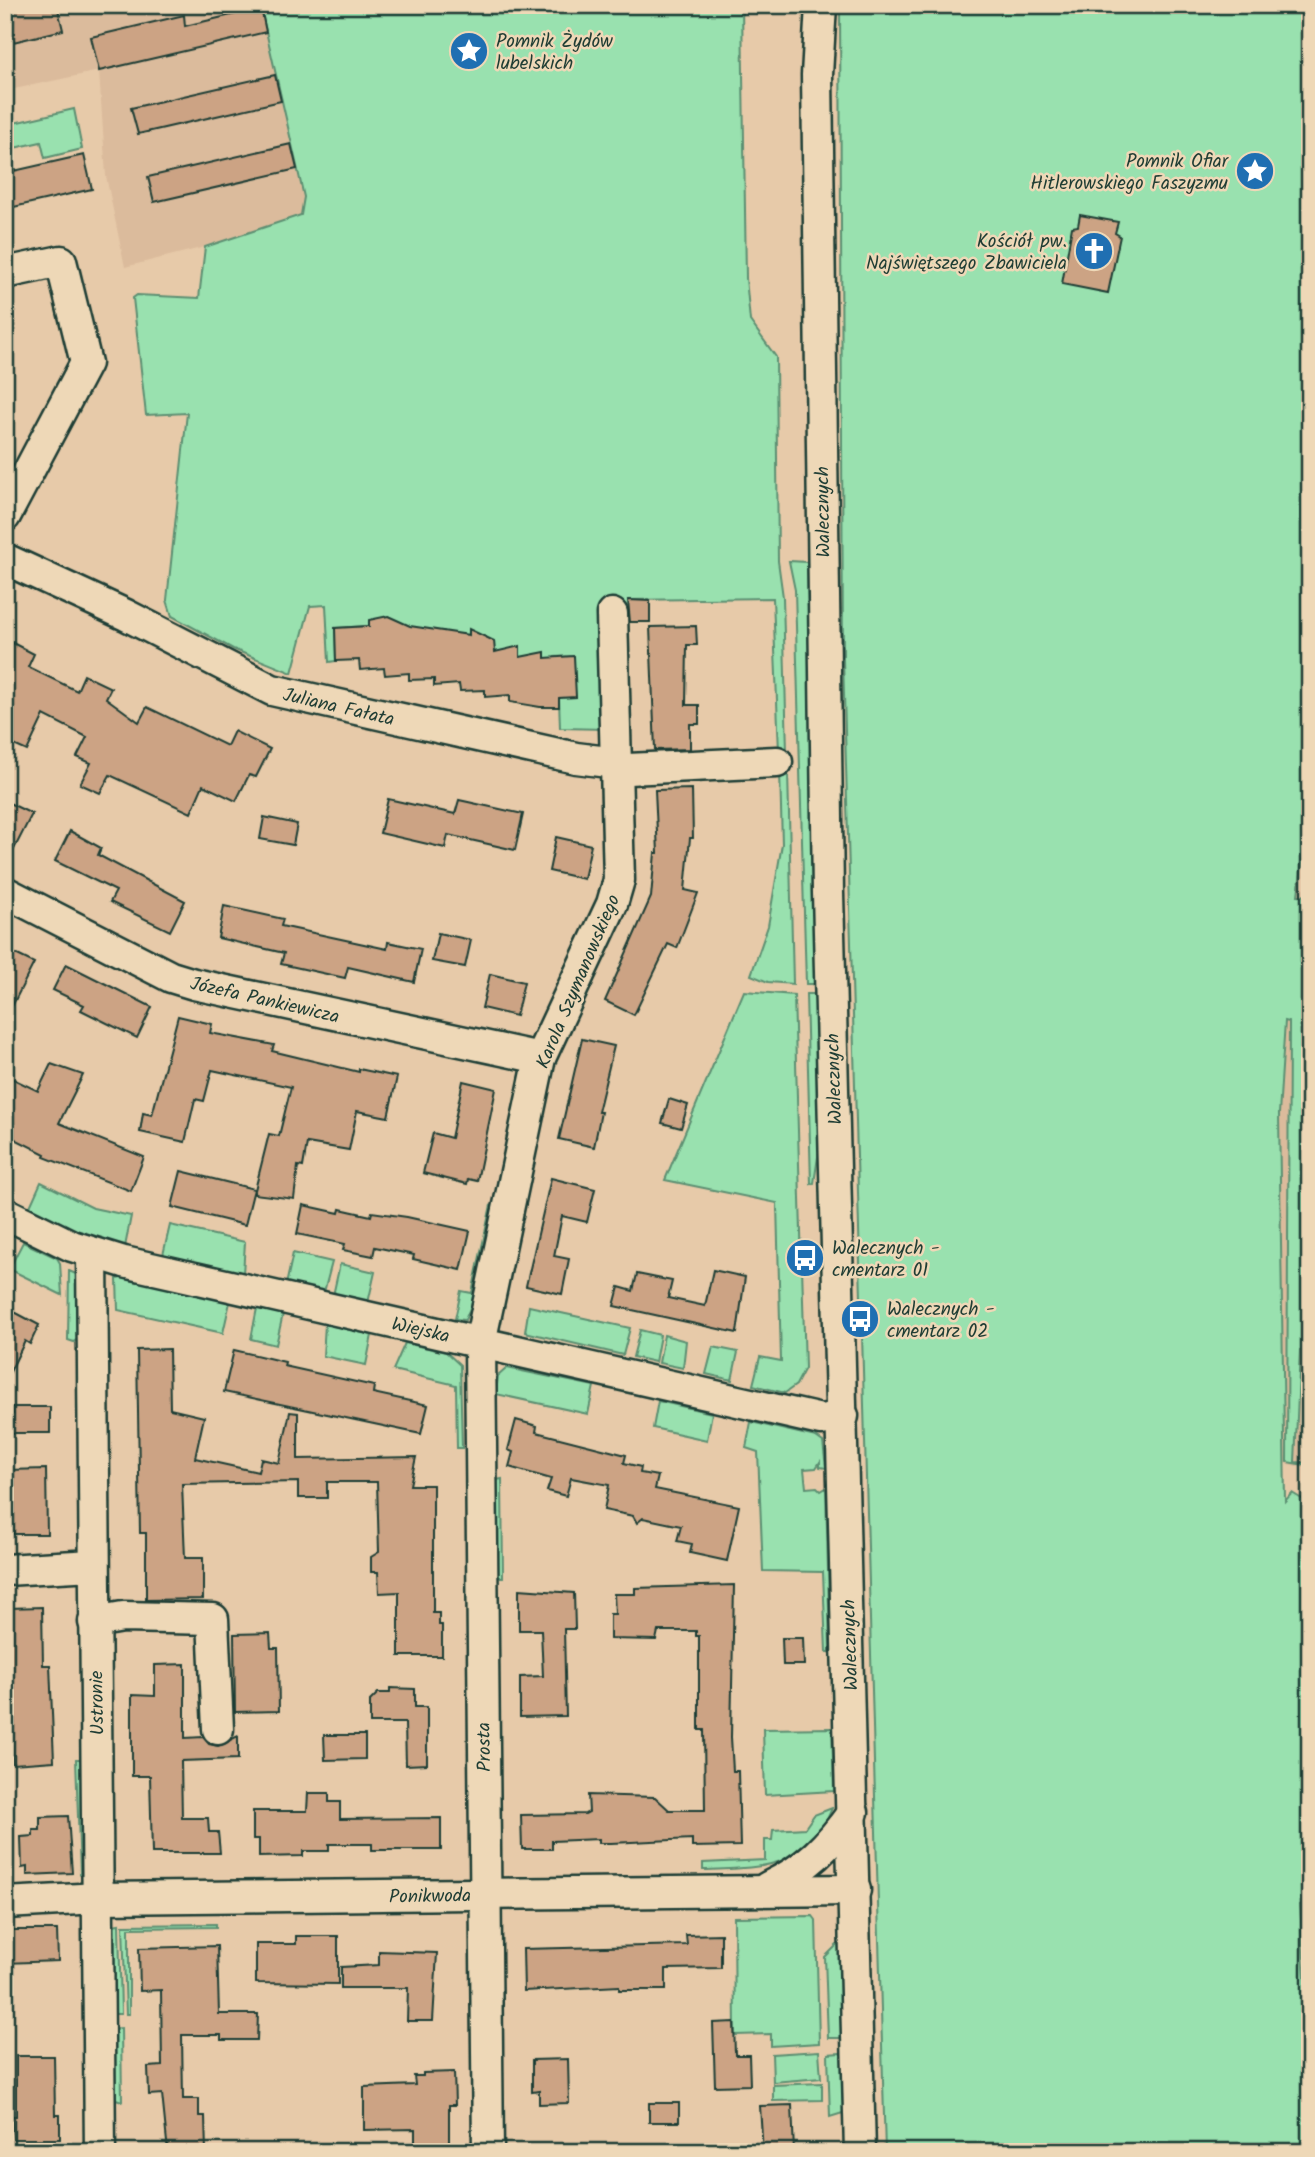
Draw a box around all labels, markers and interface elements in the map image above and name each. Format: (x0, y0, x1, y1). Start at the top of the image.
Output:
place label: Pomnik Żydów lubelskich (496, 27, 613, 79)
place icon: Pomnik Żydów lubelskich (448, 30, 490, 72)
place label: Pomnik Ofiar Hitlerowskiego Faszyzmu (1030, 147, 1230, 199)
place icon: Pomnik Ofiar Hitlerowskiego Faszyzmu (1234, 150, 1276, 192)
place label: Kościół pw. Najświętszego Zbawiciela (866, 227, 1067, 279)
church icon: Kościół pw. Najświętszego Zbawiciela (1073, 230, 1115, 272)
street label: Walecznych (808, 466, 840, 558)
street label: Juliana Fałata (280, 681, 397, 735)
street label: Karola Szymanowskiego (529, 890, 629, 1074)
street label: Józefa Pankiewicza (187, 969, 342, 1033)
street label: Walecznych (818, 1033, 852, 1125)
place label: Walecznych - cmentarz 01 (832, 1234, 940, 1286)
bus stop icon: Walecznych - cmentarz 01 (784, 1237, 826, 1279)
place label: Walecznych - cmentarz 02 (887, 1295, 995, 1347)
bus stop icon: Walecznych - cmentarz 02 (839, 1298, 881, 1340)
street label: Wiejska (389, 1310, 453, 1352)
street label: Walecznych (834, 1599, 868, 1691)
street label: Ustronie (82, 1670, 114, 1736)
street label: Prosta (470, 1722, 500, 1772)
street label: Ponikwoda (389, 1881, 471, 1913)

